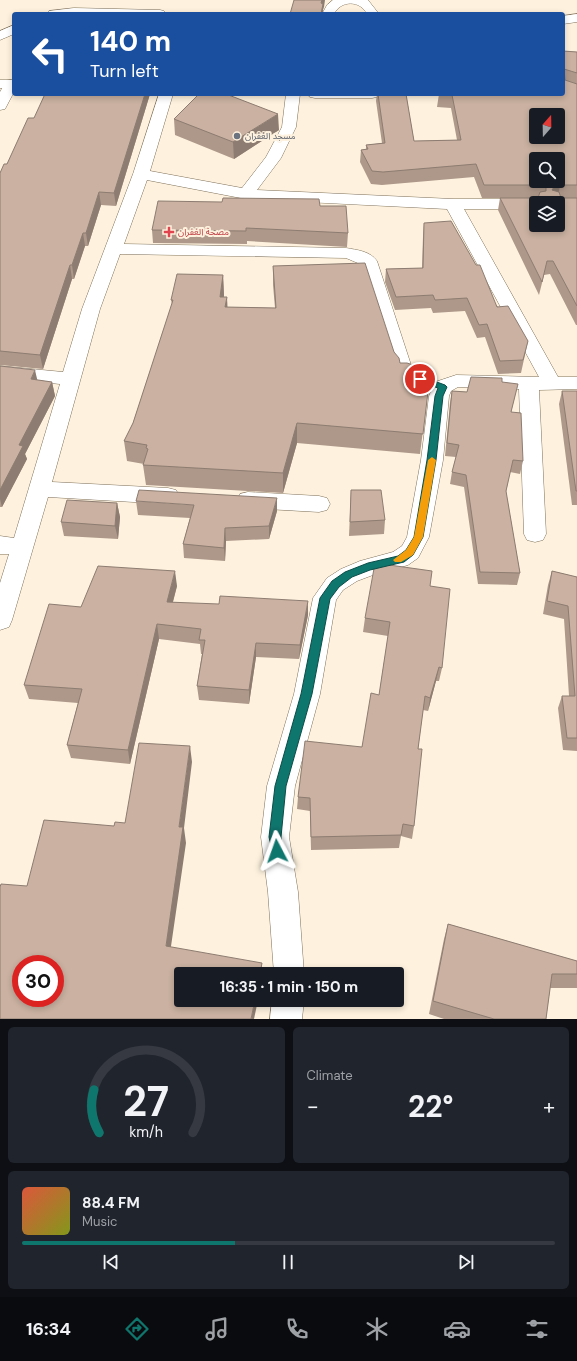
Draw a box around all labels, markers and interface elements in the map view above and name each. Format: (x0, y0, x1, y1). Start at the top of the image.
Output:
text: 140 m (90, 23, 171, 60)
icon: left (24, 28, 76, 80)
text: Turn left (90, 59, 159, 83)
north arrow (529, 108, 565, 144)
map controls (529, 108, 565, 232)
place label: مسجد الغفران (245, 130, 296, 142)
marker: مسجد الغفران (232, 131, 242, 141)
button: search (529, 152, 565, 188)
button: layers (529, 196, 565, 232)
marker: مصحة الغفران (163, 226, 175, 238)
place label: مصحة الغفران (178, 226, 229, 238)
pin (403, 362, 437, 396)
icon: arrive (409, 368, 431, 390)
position arrow (256, 830, 298, 872)
speed limit sign: 30 (12, 955, 64, 1007)
text: 16:35 · 1 min · 150 m (220, 977, 358, 997)
text: Climate (307, 1067, 353, 1084)
text: 27 (123, 1075, 169, 1129)
text: 22° (408, 1087, 454, 1126)
text: − (307, 1092, 319, 1121)
text: + (543, 1092, 555, 1121)
text: km/h (129, 1123, 163, 1141)
text: 88.4 FM (82, 1193, 140, 1213)
text: Music (82, 1213, 117, 1230)
icon: previous (100, 1251, 122, 1273)
icon: pause (277, 1251, 299, 1273)
icon: next (455, 1251, 477, 1273)
icon: directions (123, 1315, 151, 1343)
icon: music (203, 1315, 231, 1343)
icon: phone (283, 1315, 311, 1343)
icon: climate (363, 1315, 391, 1343)
icon: car (443, 1315, 471, 1343)
icon: filters (523, 1315, 551, 1343)
text: 16:34 (26, 1317, 71, 1341)

